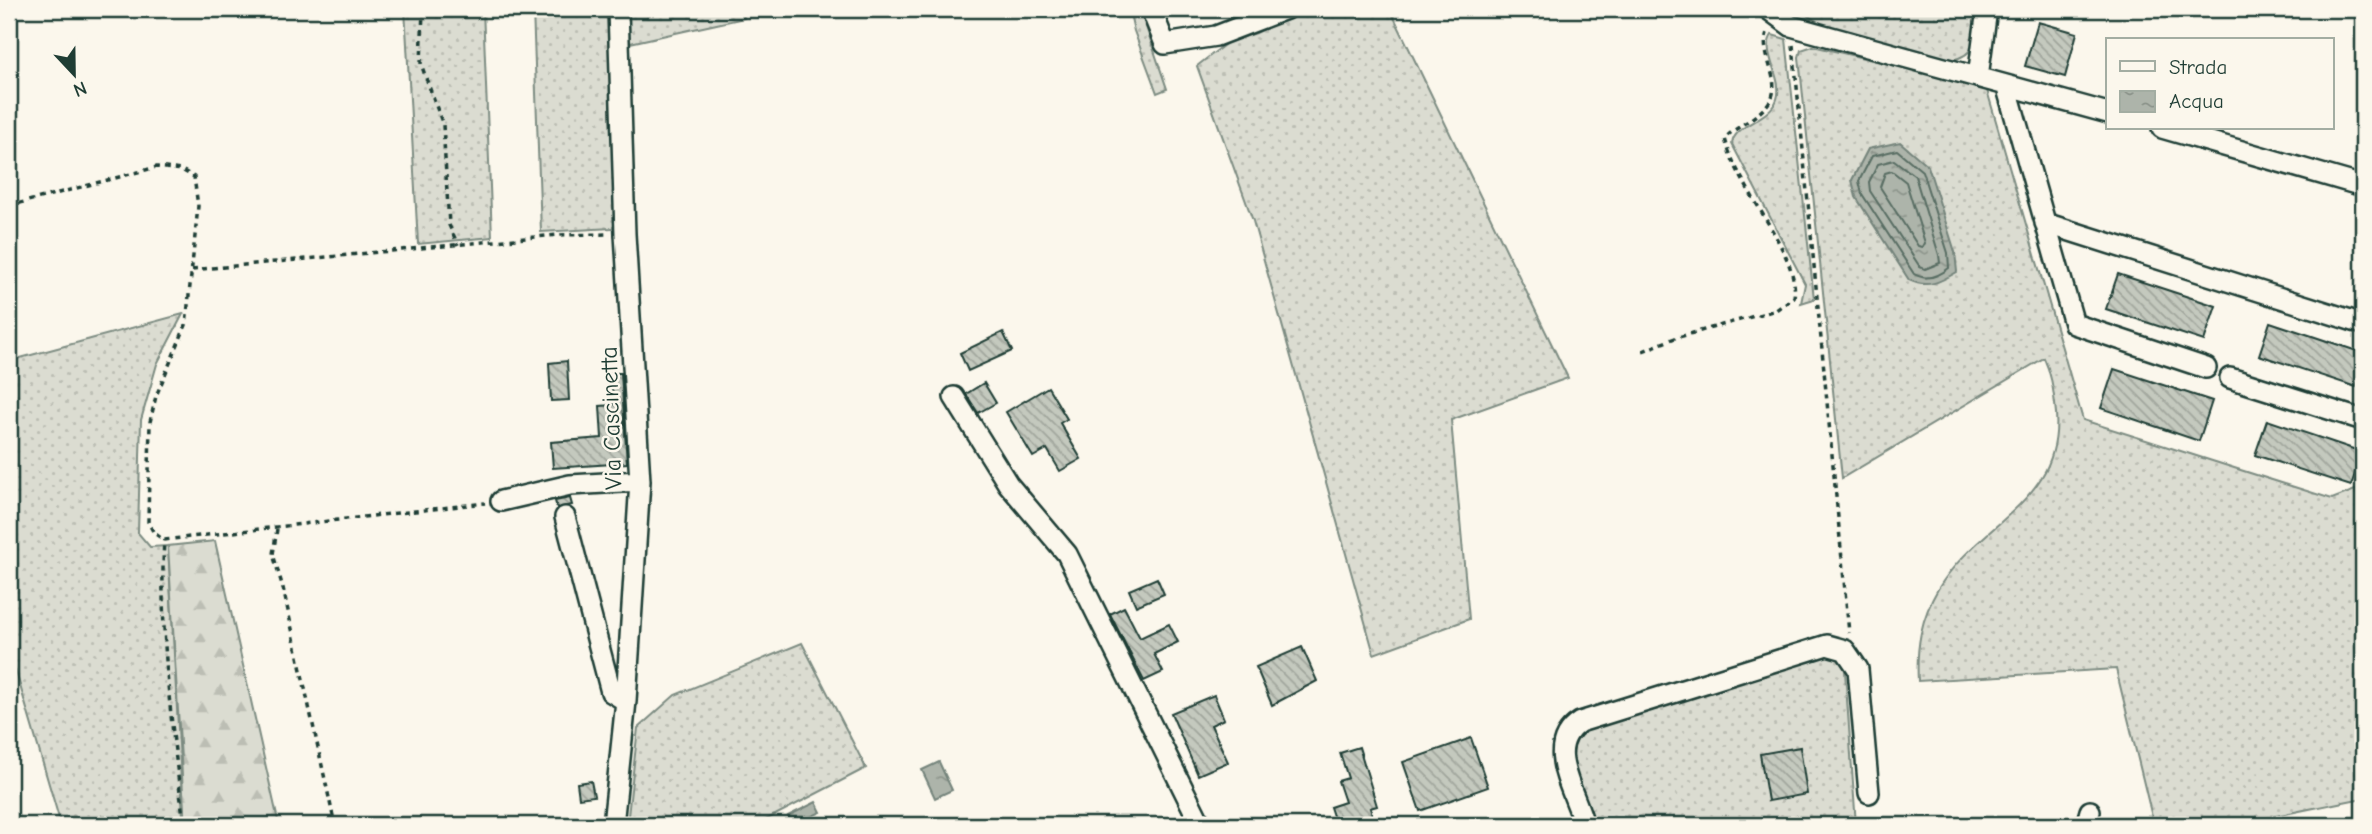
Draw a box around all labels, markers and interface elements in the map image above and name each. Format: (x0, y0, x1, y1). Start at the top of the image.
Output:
north arrow (38, 38, 108, 108)
legend (2106, 38, 2334, 130)
text: Strada (2169, 55, 2227, 79)
text: N (70, 76, 90, 101)
text: Acqua (2169, 89, 2224, 113)
street label: Via Cascinetta (595, 346, 627, 490)

